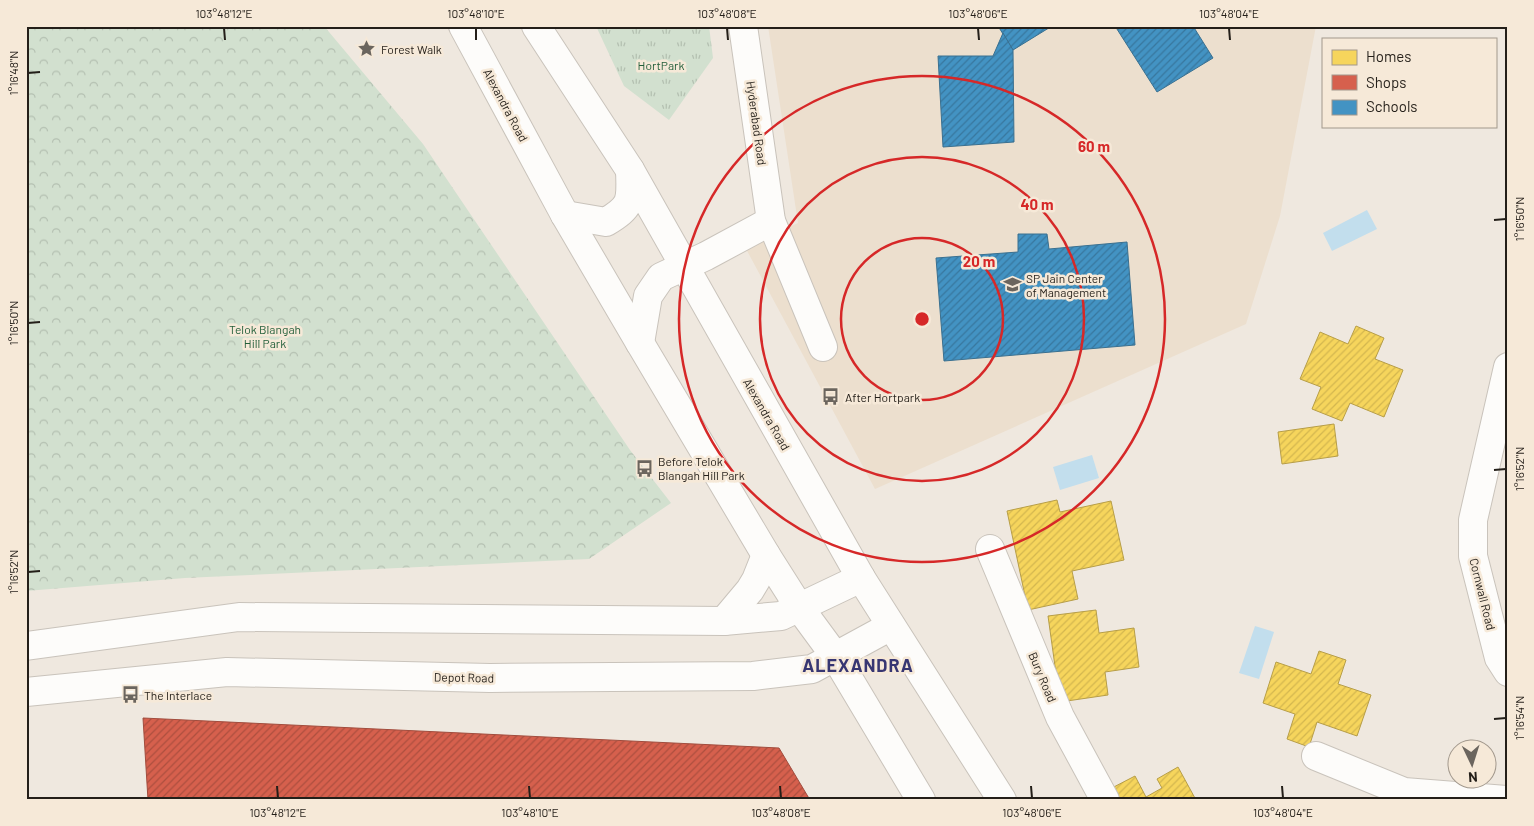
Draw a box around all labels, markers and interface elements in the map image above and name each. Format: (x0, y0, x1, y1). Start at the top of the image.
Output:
text: 103°48'12"E (195, 6, 253, 20)
text: 103°48'10"E (447, 6, 505, 20)
text: 103°48'08"E (697, 6, 757, 20)
text: 103°48'06"E (948, 6, 1008, 20)
text: 103°48'04"E (1199, 6, 1259, 20)
legend (1322, 38, 1496, 128)
place icon: Forest Walk (357, 39, 377, 59)
place label: Forest Walk (381, 42, 442, 56)
text: Homes (1366, 47, 1411, 65)
text: 1°16'48"N (6, 51, 20, 95)
park label: HortPark (638, 58, 684, 72)
street label: Alexandra Road (481, 66, 531, 144)
text: Shops (1366, 73, 1406, 91)
street label: Hyderabad Road (744, 80, 770, 166)
text: Schools (1366, 97, 1418, 115)
text: 60 m (1078, 137, 1110, 155)
text: 40 m (1020, 195, 1054, 213)
text: 1°16'50"N (1512, 197, 1526, 241)
text: 20 m (963, 252, 995, 270)
place label: SP Jain Center of Management (1026, 271, 1106, 299)
school or university icon: SP Jain Center of Management (1002, 275, 1022, 295)
text: 1°16'50"N (6, 301, 20, 345)
centre of rings (913, 310, 931, 328)
park label: Telok Blangah Hill Park (229, 322, 301, 350)
street label: Alexandra Road (741, 376, 793, 452)
bus stop icon: After Hortpark (821, 387, 841, 407)
place label: After Hortpark (845, 390, 920, 404)
text: 1°16'52"N (1512, 447, 1526, 491)
place label: Before Telok Blangah Hill Park (658, 454, 745, 482)
bus stop icon: Before Telok Blangah Hill Park (634, 458, 654, 478)
text: 1°16'52"N (6, 550, 20, 594)
street label: Cornwall Road (1467, 557, 1499, 631)
street label: Bury Road (1026, 650, 1060, 704)
district label: ALEXANDRA (802, 654, 914, 676)
street label: Depot Road (434, 669, 494, 685)
bus stop icon: The Interlace (120, 685, 140, 705)
place label: The Interlace (144, 688, 212, 702)
text: 1°16'54"N (1512, 696, 1526, 740)
north arrow (1446, 738, 1496, 788)
text: N (1468, 769, 1478, 786)
text: 103°48'12"E (249, 805, 307, 819)
text: 103°48'10"E (501, 805, 559, 819)
text: 103°48'08"E (751, 805, 811, 819)
text: 103°48'06"E (1002, 805, 1062, 819)
text: 103°48'04"E (1253, 805, 1313, 819)

